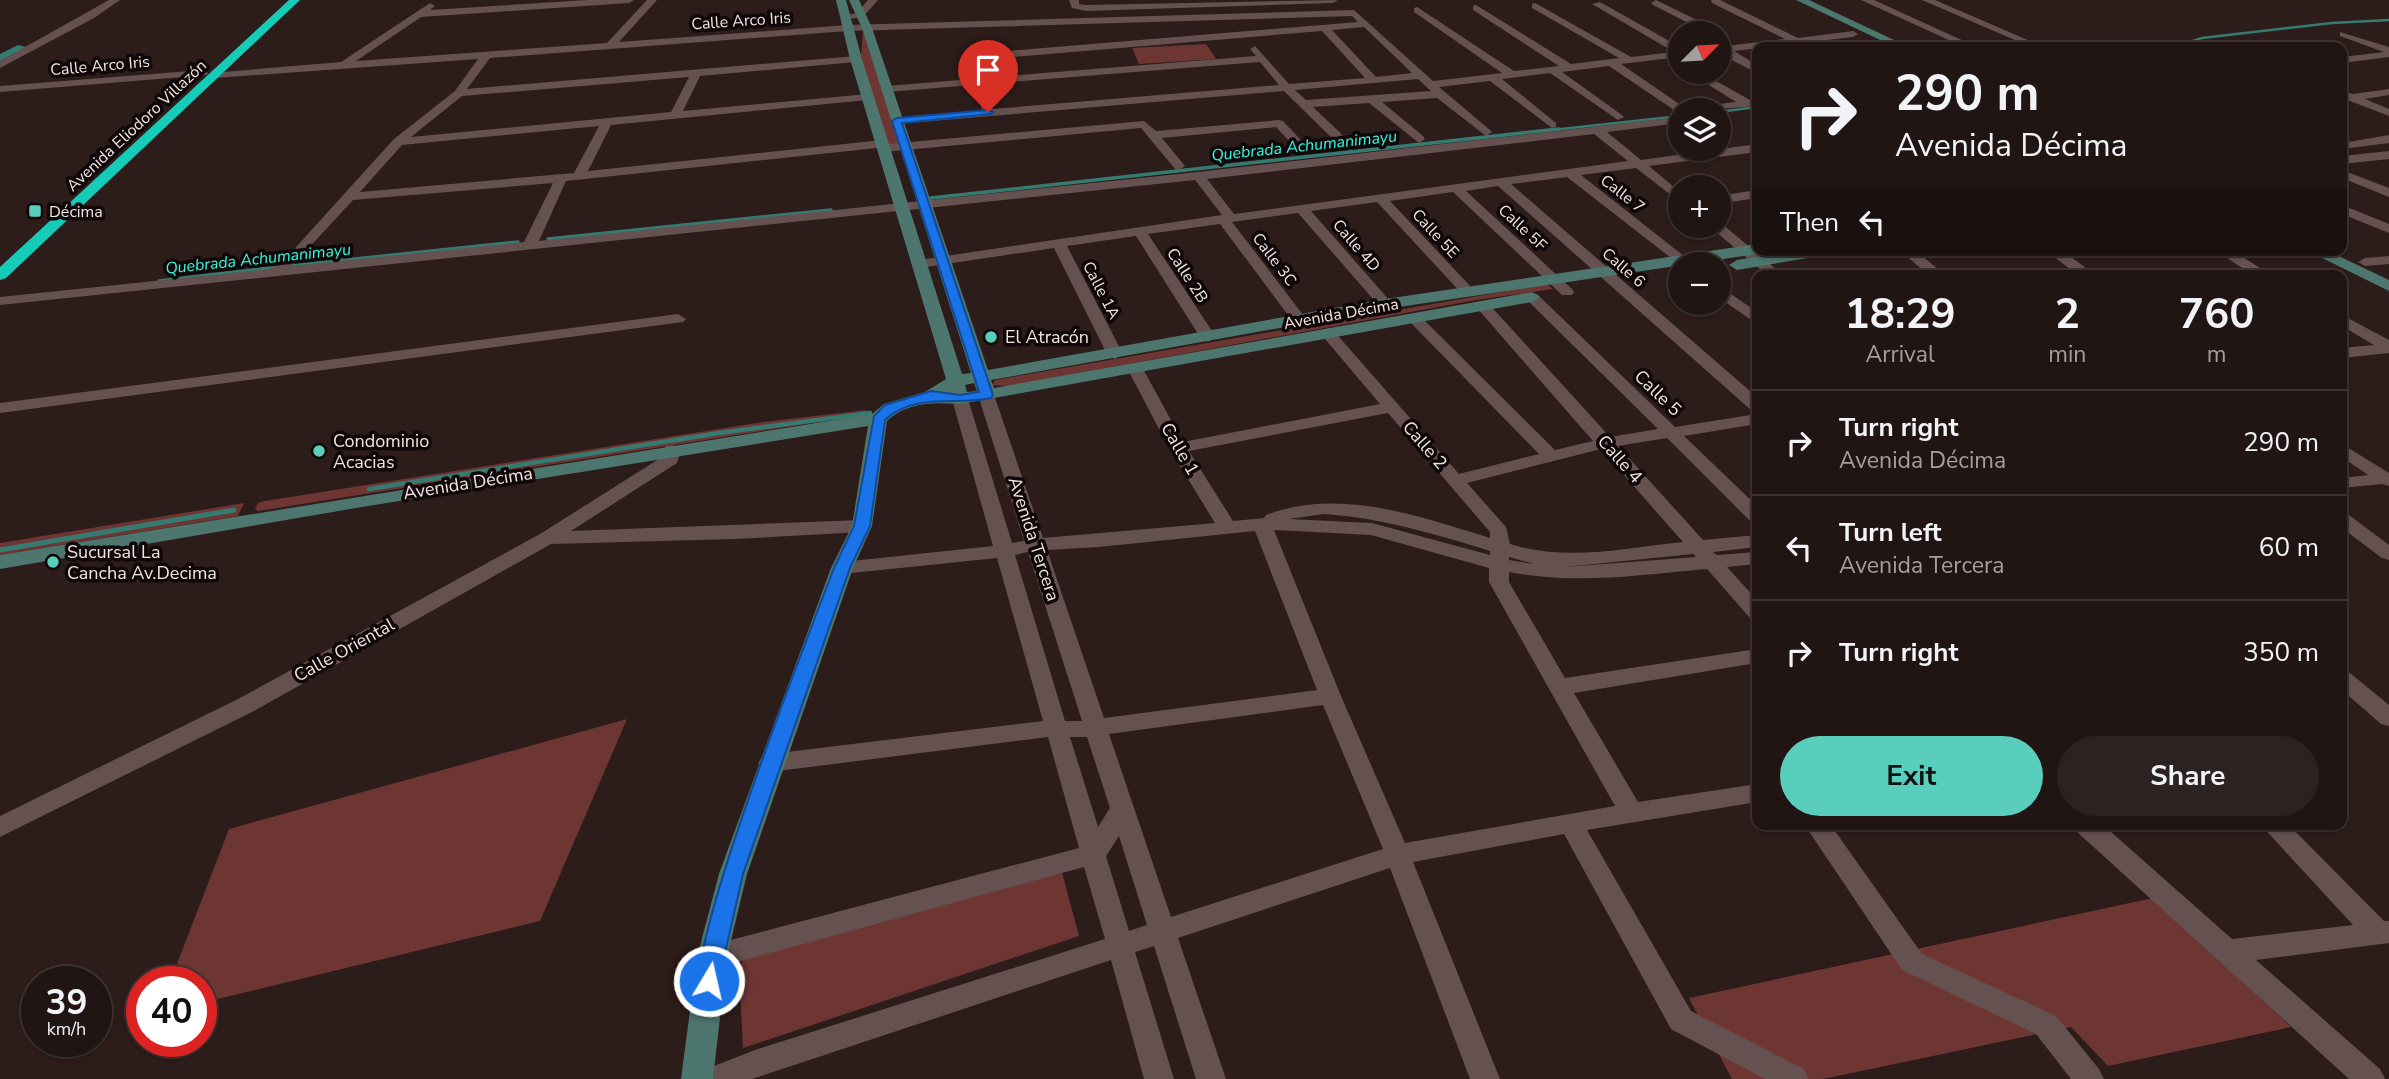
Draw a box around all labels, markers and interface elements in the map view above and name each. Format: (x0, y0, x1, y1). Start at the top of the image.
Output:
street label: Calle Arco Iris (691, 7, 792, 35)
north arrow (1668, 21, 1731, 84)
map controls (1668, 21, 1731, 315)
pin (958, 40, 1018, 112)
street label: Calle Arco Iris (49, 51, 151, 81)
icon: arrive (969, 51, 1007, 89)
street label: Avenida Eliodoro Villazón (62, 55, 211, 197)
text: 290 m (1895, 60, 2039, 127)
icon: right (1780, 70, 1871, 161)
button: layers (1668, 98, 1731, 161)
text: Avenida Décima (1895, 124, 2128, 167)
water label: Quebrada Achumanimayu (1210, 125, 1398, 167)
street label: Calle 7 (1596, 170, 1649, 218)
button: + (1668, 175, 1731, 238)
street label: Calle 5F (1493, 199, 1552, 256)
place label: Décima (49, 201, 103, 223)
marker: Décima (27, 203, 43, 219)
icon: left (1853, 203, 1891, 241)
street label: Calle 5E (1407, 204, 1464, 263)
text: Then (1780, 205, 1839, 240)
street label: Calle 4D (1327, 215, 1385, 276)
street label: Calle 3C (1247, 228, 1302, 291)
water label: Quebrada Achumanimayu (164, 238, 352, 280)
street label: Calle 6 (1597, 243, 1650, 293)
street label: Calle 2B (1161, 244, 1213, 307)
button: − (1668, 252, 1731, 315)
street label: Calle 1A (1077, 258, 1125, 323)
text: 18:29 (1845, 286, 1956, 343)
text: 2 (2055, 286, 2080, 343)
text: 760 (2179, 286, 2254, 343)
street label: Avenida Décima (1282, 293, 1400, 335)
place label: El Atracón (1005, 325, 1089, 349)
marker: El Atracón (983, 329, 999, 345)
text: Arrival (1866, 339, 1935, 370)
text: min (2048, 339, 2086, 370)
text: m (2207, 339, 2227, 370)
street label: Calle 5 (1629, 365, 1687, 421)
text: Turn right (1839, 410, 1958, 445)
street label: Calle 2 (1397, 416, 1453, 474)
street label: Calle 1 (1155, 418, 1205, 480)
icon: right (1780, 424, 1818, 462)
text: 290 m (2243, 425, 2319, 460)
place label: Condominio Acacias (333, 429, 429, 474)
street label: Calle 4 (1592, 430, 1648, 488)
marker: Condominio Acacias (311, 443, 327, 459)
text: Avenida Décima (1839, 445, 2006, 476)
street label: Avenida Décima (402, 461, 534, 505)
street label: Avenida Tercera (1003, 474, 1065, 604)
text: Turn left (1839, 515, 1942, 550)
icon: left (1780, 529, 1818, 567)
text: 60 m (2259, 530, 2319, 565)
place label: Sucursal La Cancha Av.Decima (67, 540, 217, 585)
text: Avenida Tercera (1839, 550, 2004, 581)
marker: Sucursal La Cancha Av.Decima (45, 554, 61, 570)
street label: Calle Oriental (289, 612, 399, 688)
icon: right (1780, 634, 1818, 672)
text: Turn right (1839, 635, 1958, 670)
text: 350 m (2243, 635, 2319, 670)
button: Exit (1780, 736, 2043, 816)
button: Share (2057, 736, 2319, 816)
position arrow (672, 944, 746, 1018)
speed limit sign: 40 (126, 966, 217, 1057)
text: 39 (45, 979, 88, 1026)
text: km/h (47, 1017, 86, 1041)

